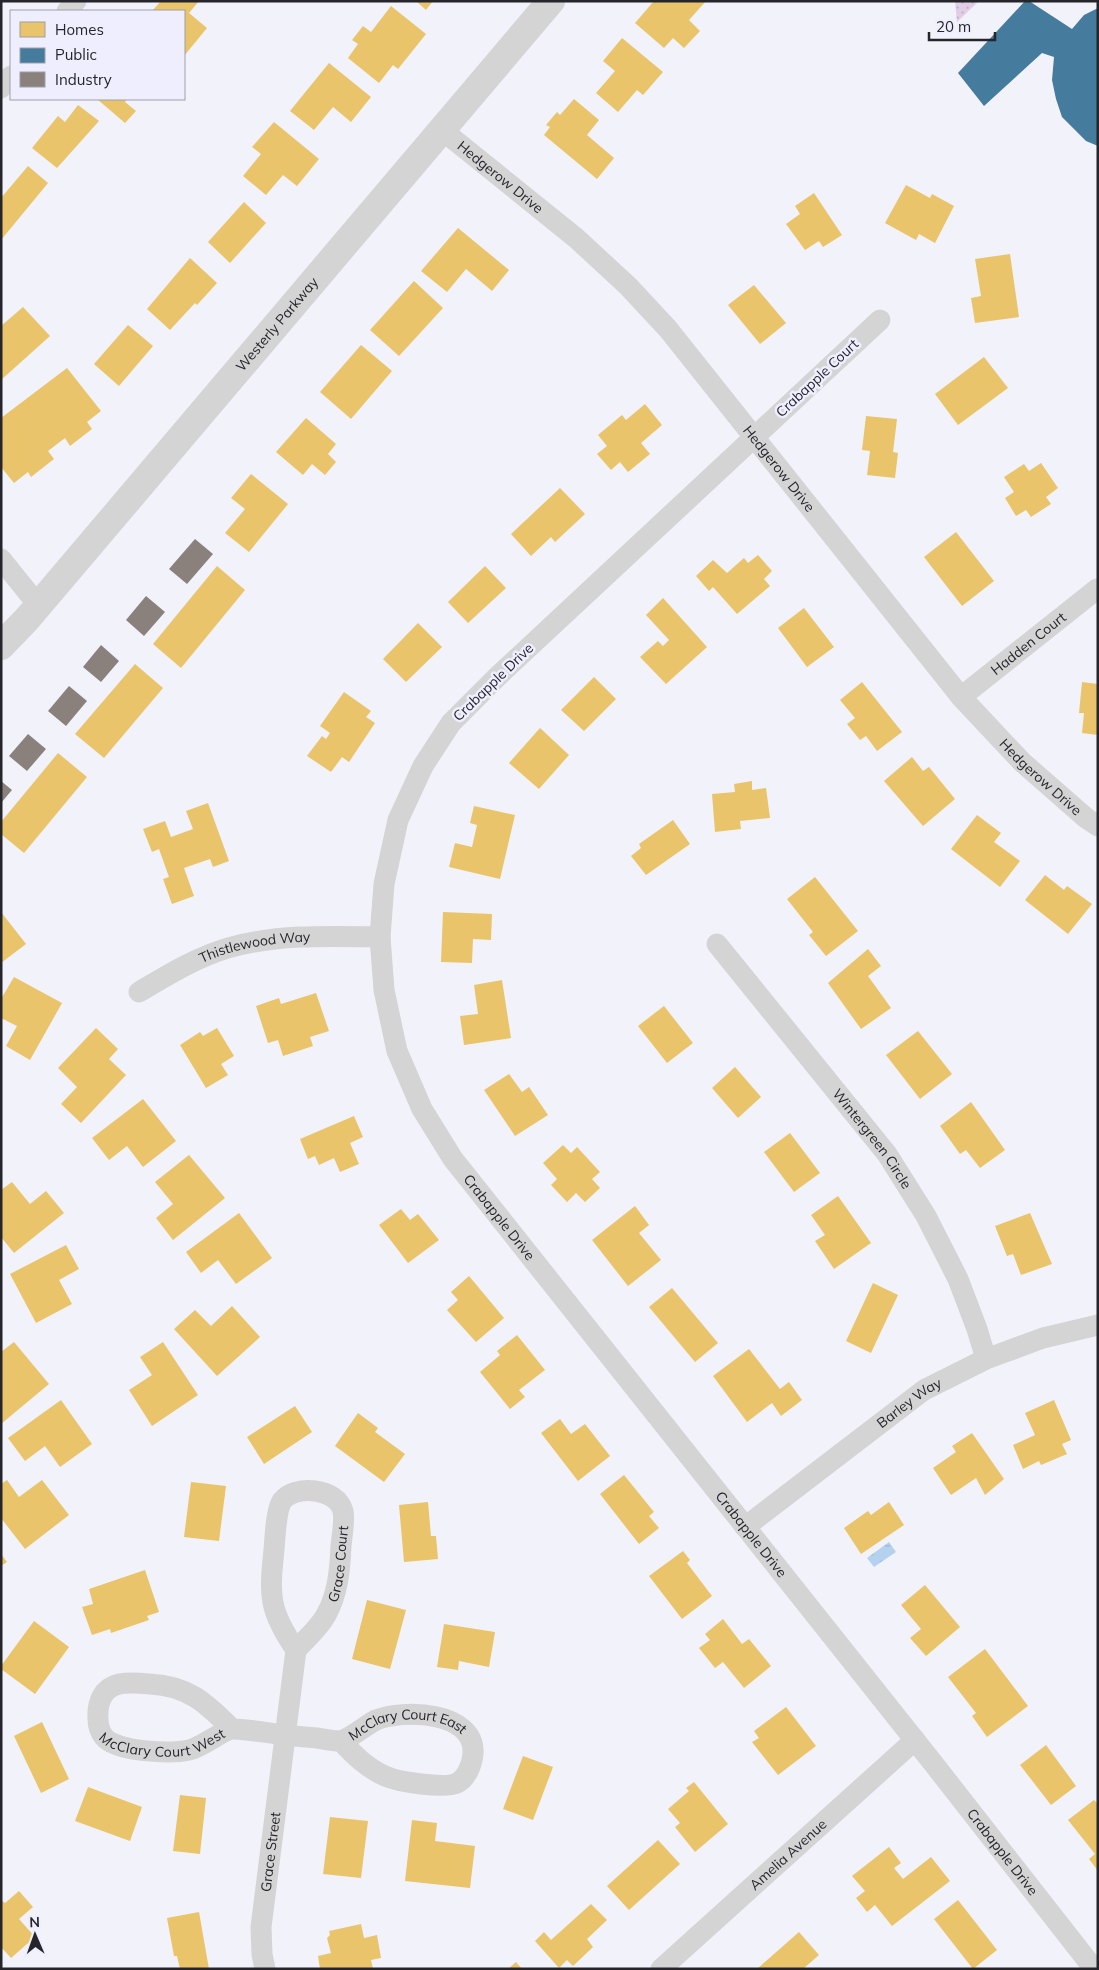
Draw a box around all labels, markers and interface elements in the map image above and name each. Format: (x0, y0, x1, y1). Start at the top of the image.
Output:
legend (10, 10, 185, 100)
scale bar (929, 10, 995, 42)
text: 20 m (936, 17, 971, 36)
text: Homes (55, 20, 104, 39)
text: Public (55, 45, 97, 64)
text: Industry (55, 70, 112, 89)
street label: Hedgerow Drive (454, 137, 547, 217)
street label: Westerly Parkway (232, 273, 322, 375)
street label: Crabapple Court (772, 335, 862, 421)
street label: Hedgerow Drive (739, 422, 819, 515)
street label: Hadden Court (987, 608, 1070, 679)
street label: Crabapple Drive (449, 639, 537, 725)
street label: Hedgerow Drive (996, 735, 1086, 819)
street label: Thistlewood Way (196, 928, 311, 967)
street label: Wintergreen Circle (829, 1085, 916, 1192)
street label: Crabapple Drive (460, 1170, 539, 1264)
street label: Barley Way (873, 1373, 945, 1432)
street label: Crabapple Drive (711, 1488, 791, 1581)
street label: Grace Court (324, 1525, 352, 1604)
text: McClary Court East (345, 1705, 471, 1744)
street label: McClary Court West (100, 1718, 230, 1738)
text: McClary Court West (95, 1724, 228, 1761)
street label: McClary Court East (344, 1729, 468, 1747)
street label: Crabapple Drive (963, 1805, 1042, 1899)
street label: Grace Street (257, 1811, 284, 1893)
street label: Amelia Avenue (746, 1815, 830, 1894)
north arrow (10, 1910, 60, 1960)
text: N (29, 1913, 40, 1931)

